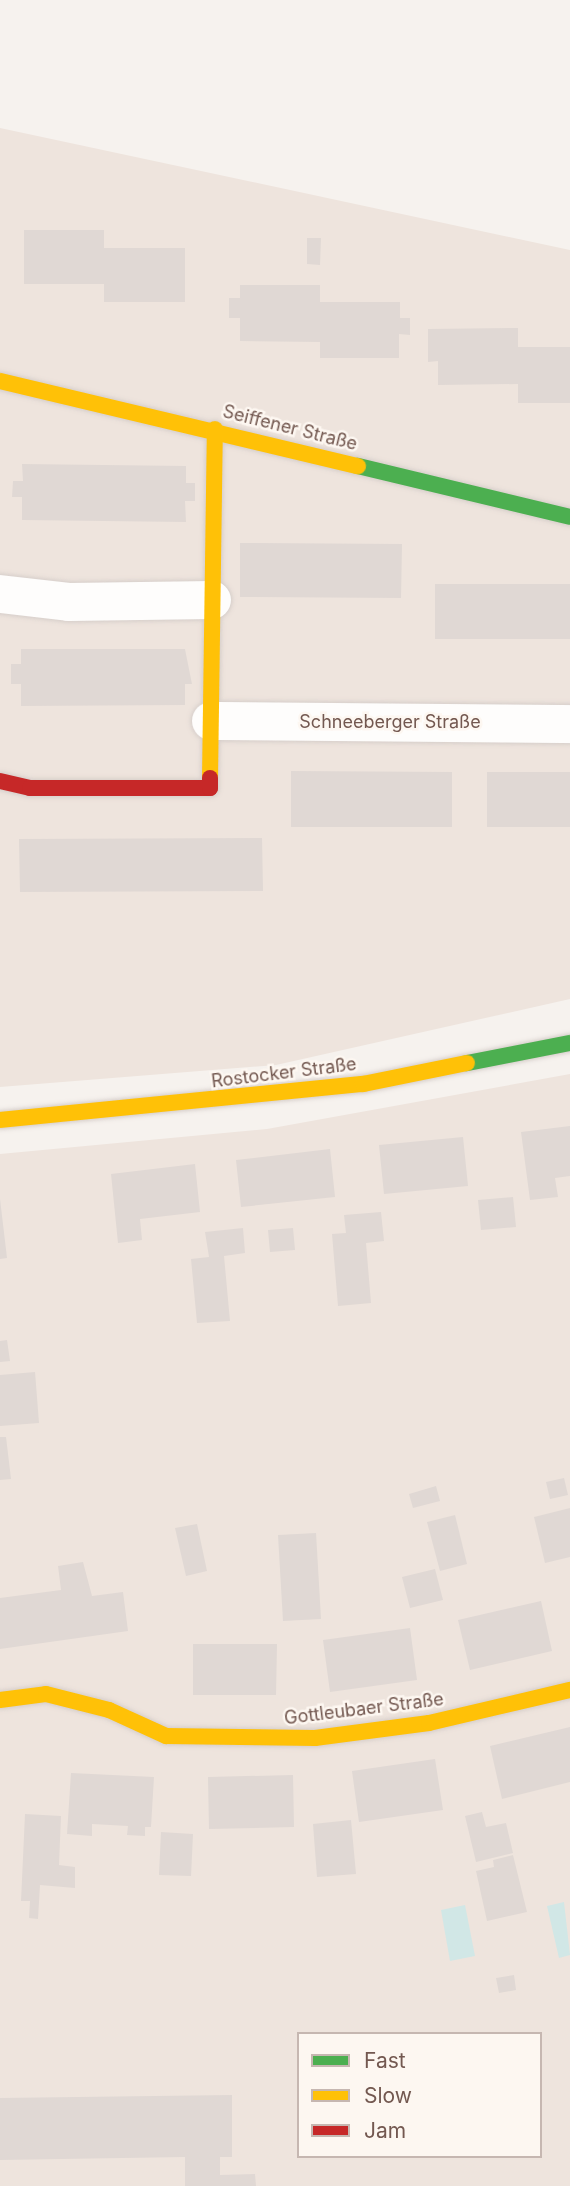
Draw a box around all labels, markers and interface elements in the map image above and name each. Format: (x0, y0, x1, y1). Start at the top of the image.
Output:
street label: Seiffener Straße (221, 401, 359, 455)
street label: Schneeberger Straße (299, 711, 481, 733)
street label: Rostocker Straße (210, 1053, 358, 1093)
street label: Gottleubaer Straße (283, 1688, 445, 1730)
legend (297, 2032, 542, 2158)
text: Fast (364, 2048, 406, 2073)
text: Slow (364, 2083, 412, 2108)
text: Jam (364, 2118, 406, 2143)

